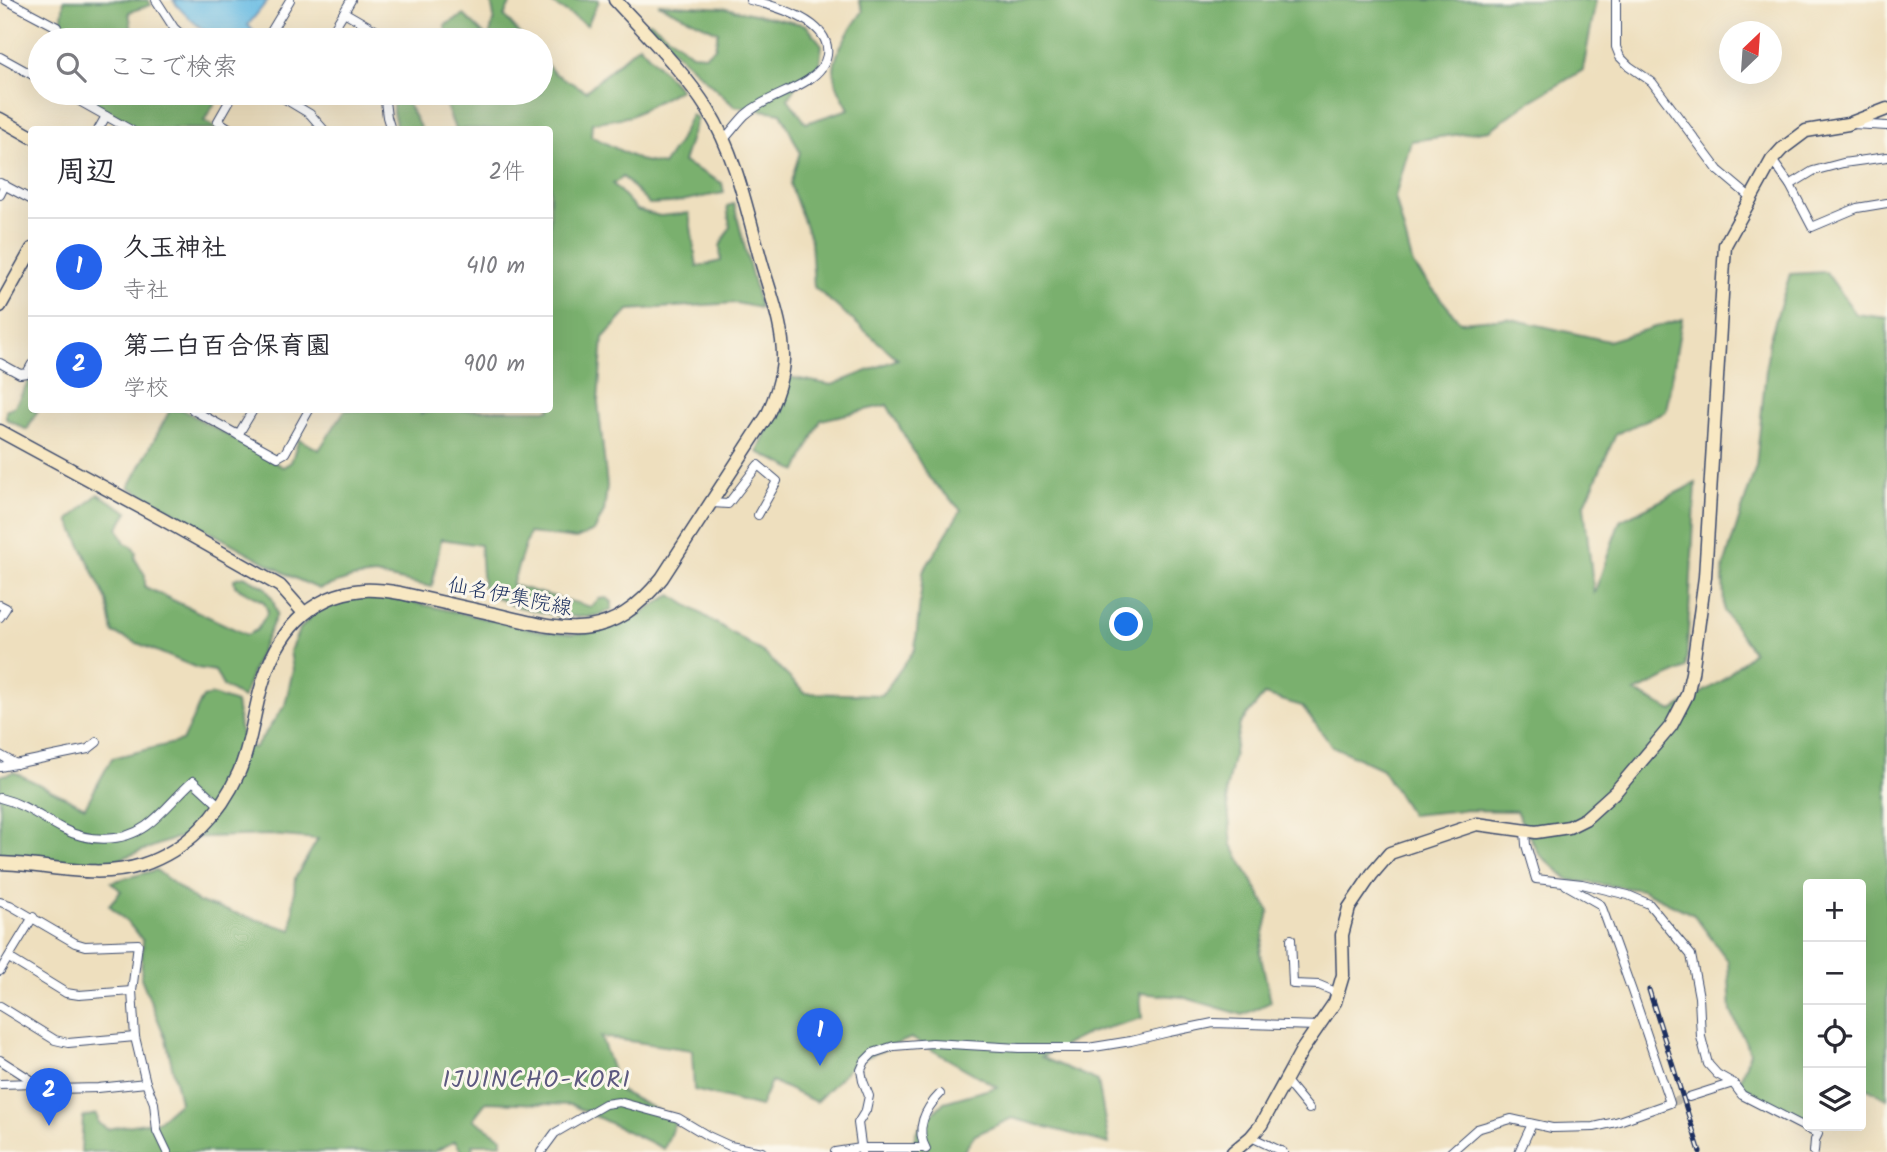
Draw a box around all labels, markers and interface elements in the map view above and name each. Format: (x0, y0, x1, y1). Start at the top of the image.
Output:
north arrow (1719, 21, 1782, 84)
search box (28, 28, 553, 105)
text: ここで検索 (108, 47, 238, 89)
icon: search (52, 48, 90, 86)
text: 周辺 (56, 149, 116, 197)
text: 2件 (489, 155, 525, 191)
text: 久玉神社 (123, 228, 227, 270)
text: 1 (76, 249, 82, 285)
text: 410 m (466, 249, 525, 285)
text: 寺社 (123, 273, 169, 309)
text: 第二白百合保育園 (123, 326, 331, 368)
text: 2 (72, 347, 86, 383)
text: 900 m (463, 347, 525, 383)
text: 学校 (123, 371, 169, 407)
street label: 仙名伊集院線 (445, 569, 575, 626)
your location (1109, 607, 1143, 641)
map controls (1803, 879, 1866, 1131)
button: + (1803, 879, 1866, 942)
button: − (1803, 942, 1866, 1005)
button: locate (1803, 1005, 1866, 1068)
pin: 1 (797, 1008, 843, 1066)
district label: IJUINCHO-KORI (442, 1061, 632, 1100)
pin: 2 (26, 1068, 72, 1126)
button: layers (1803, 1068, 1866, 1131)

